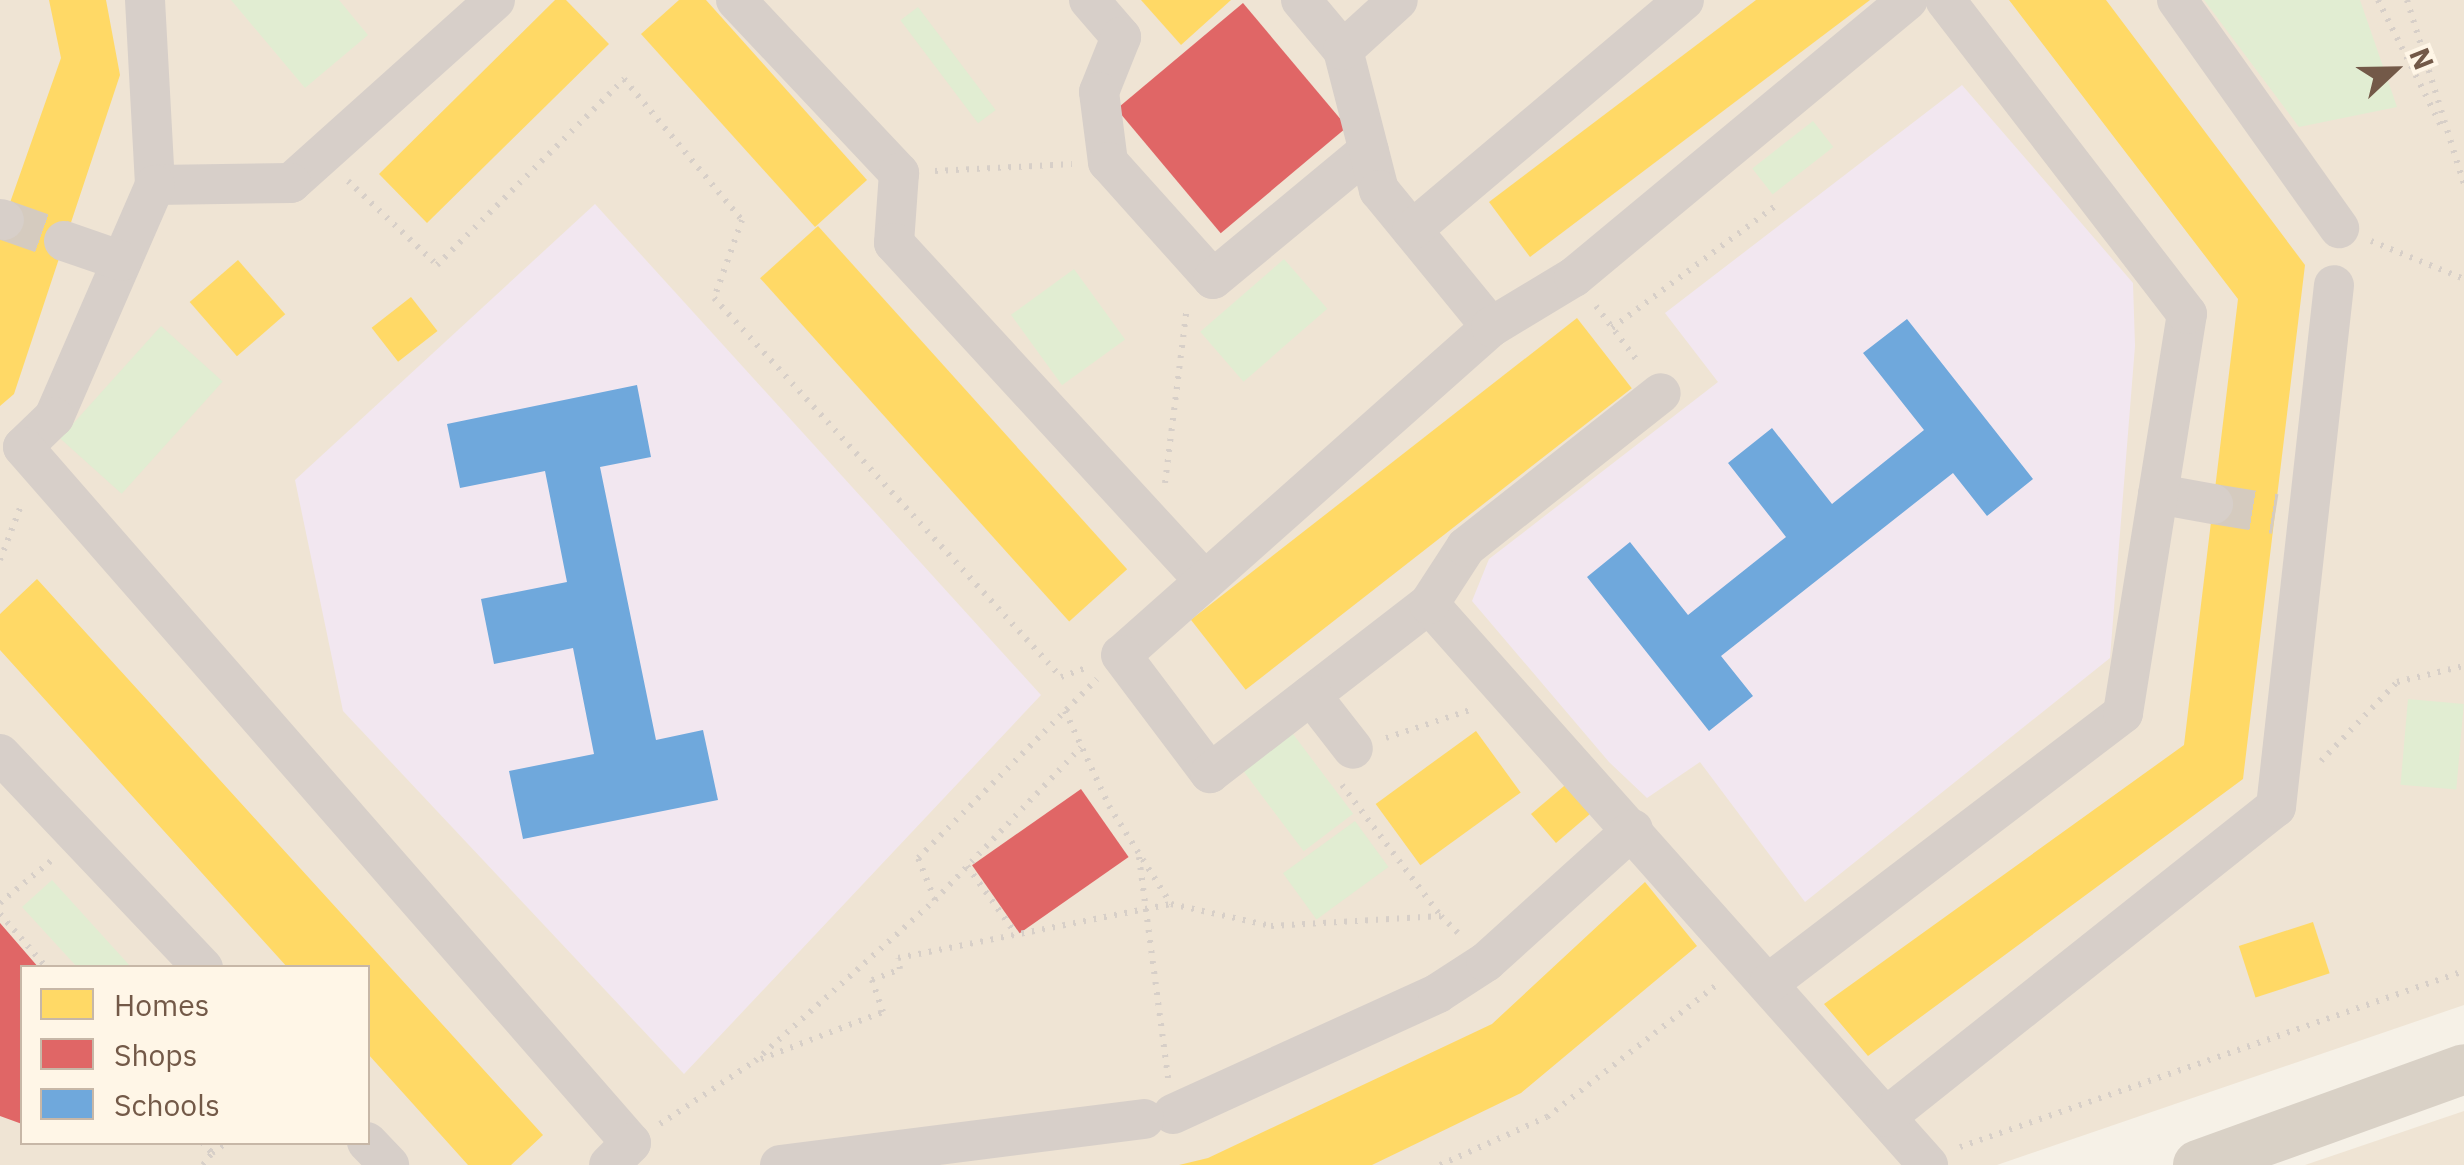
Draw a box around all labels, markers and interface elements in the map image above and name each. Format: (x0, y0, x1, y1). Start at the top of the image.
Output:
north arrow (2344, 20, 2444, 120)
text: N (2401, 42, 2443, 75)
legend (20, 965, 370, 1145)
text: Homes (114, 985, 209, 1024)
text: Shops (114, 1035, 197, 1074)
text: Schools (114, 1085, 220, 1124)

